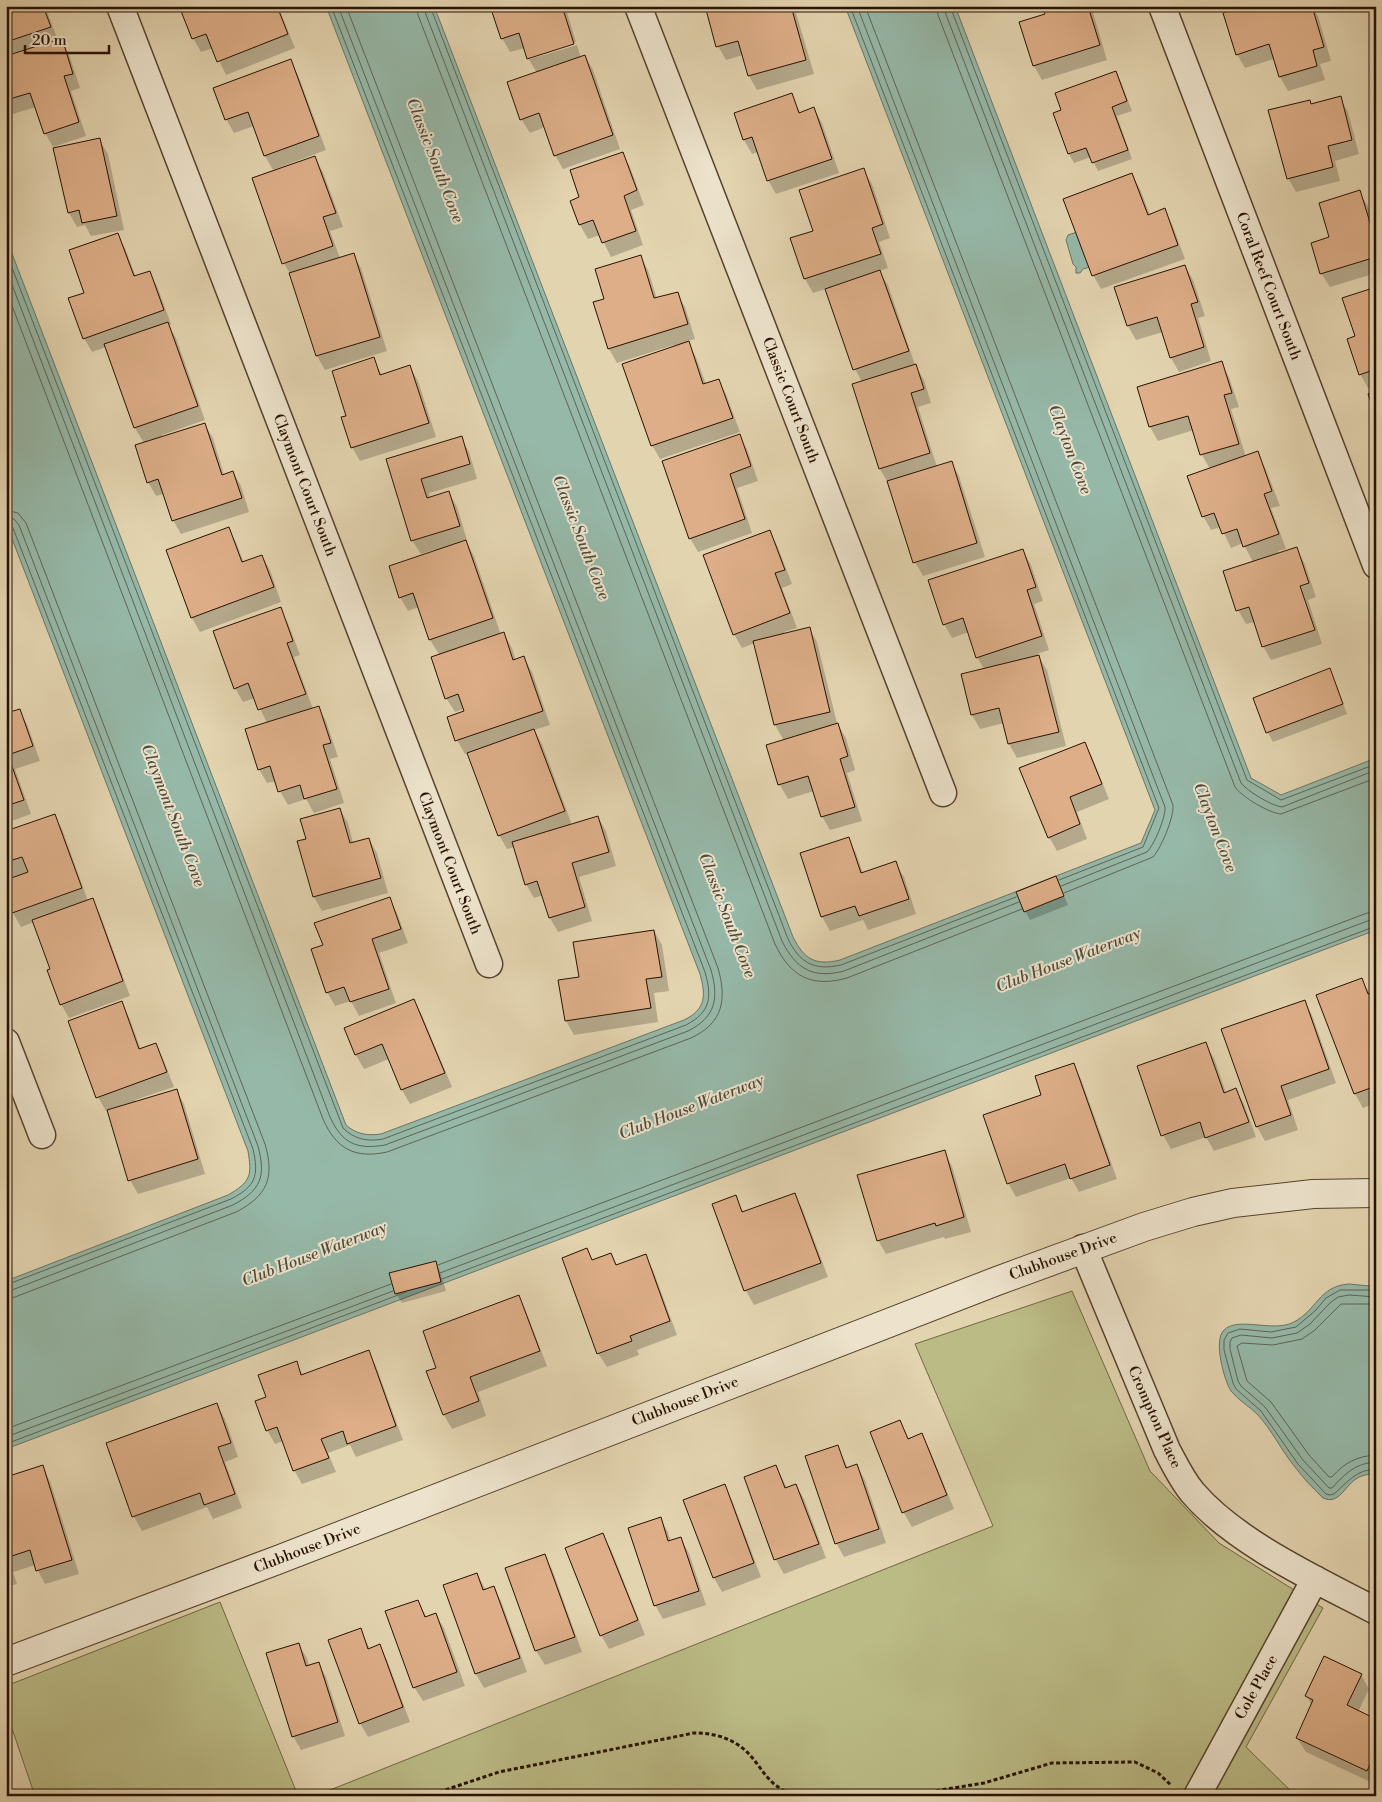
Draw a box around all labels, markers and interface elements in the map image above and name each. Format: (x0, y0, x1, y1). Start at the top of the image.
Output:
scale bar (25, 22, 109, 54)
text: 20 m (32, 31, 67, 50)
water label: Classic South Cove (402, 95, 468, 226)
street label: Coral Reef Court South (1232, 210, 1306, 363)
street label: Classic Court South (758, 334, 823, 466)
water label: Clayton Cove (1044, 402, 1096, 497)
street label: Claymont Court South (269, 411, 340, 559)
water label: Classic South Cove (548, 472, 614, 603)
water label: Claymont South Cove (137, 741, 210, 890)
water label: Clayton Cove (1189, 780, 1241, 875)
street label: Claymont Court South (414, 789, 485, 937)
water label: Classic South Cove (694, 850, 760, 981)
water label: Club House Waterway (993, 923, 1144, 997)
water label: Club House Waterway (616, 1070, 767, 1144)
water label: Club House Waterway (239, 1217, 390, 1291)
street label: Clubhouse Drive (1007, 1228, 1120, 1285)
street label: Crompton Place (1124, 1363, 1186, 1471)
street label: Clubhouse Drive (629, 1372, 741, 1431)
street label: Clubhouse Drive (251, 1519, 363, 1578)
street label: Cole Place (1231, 1651, 1282, 1723)

